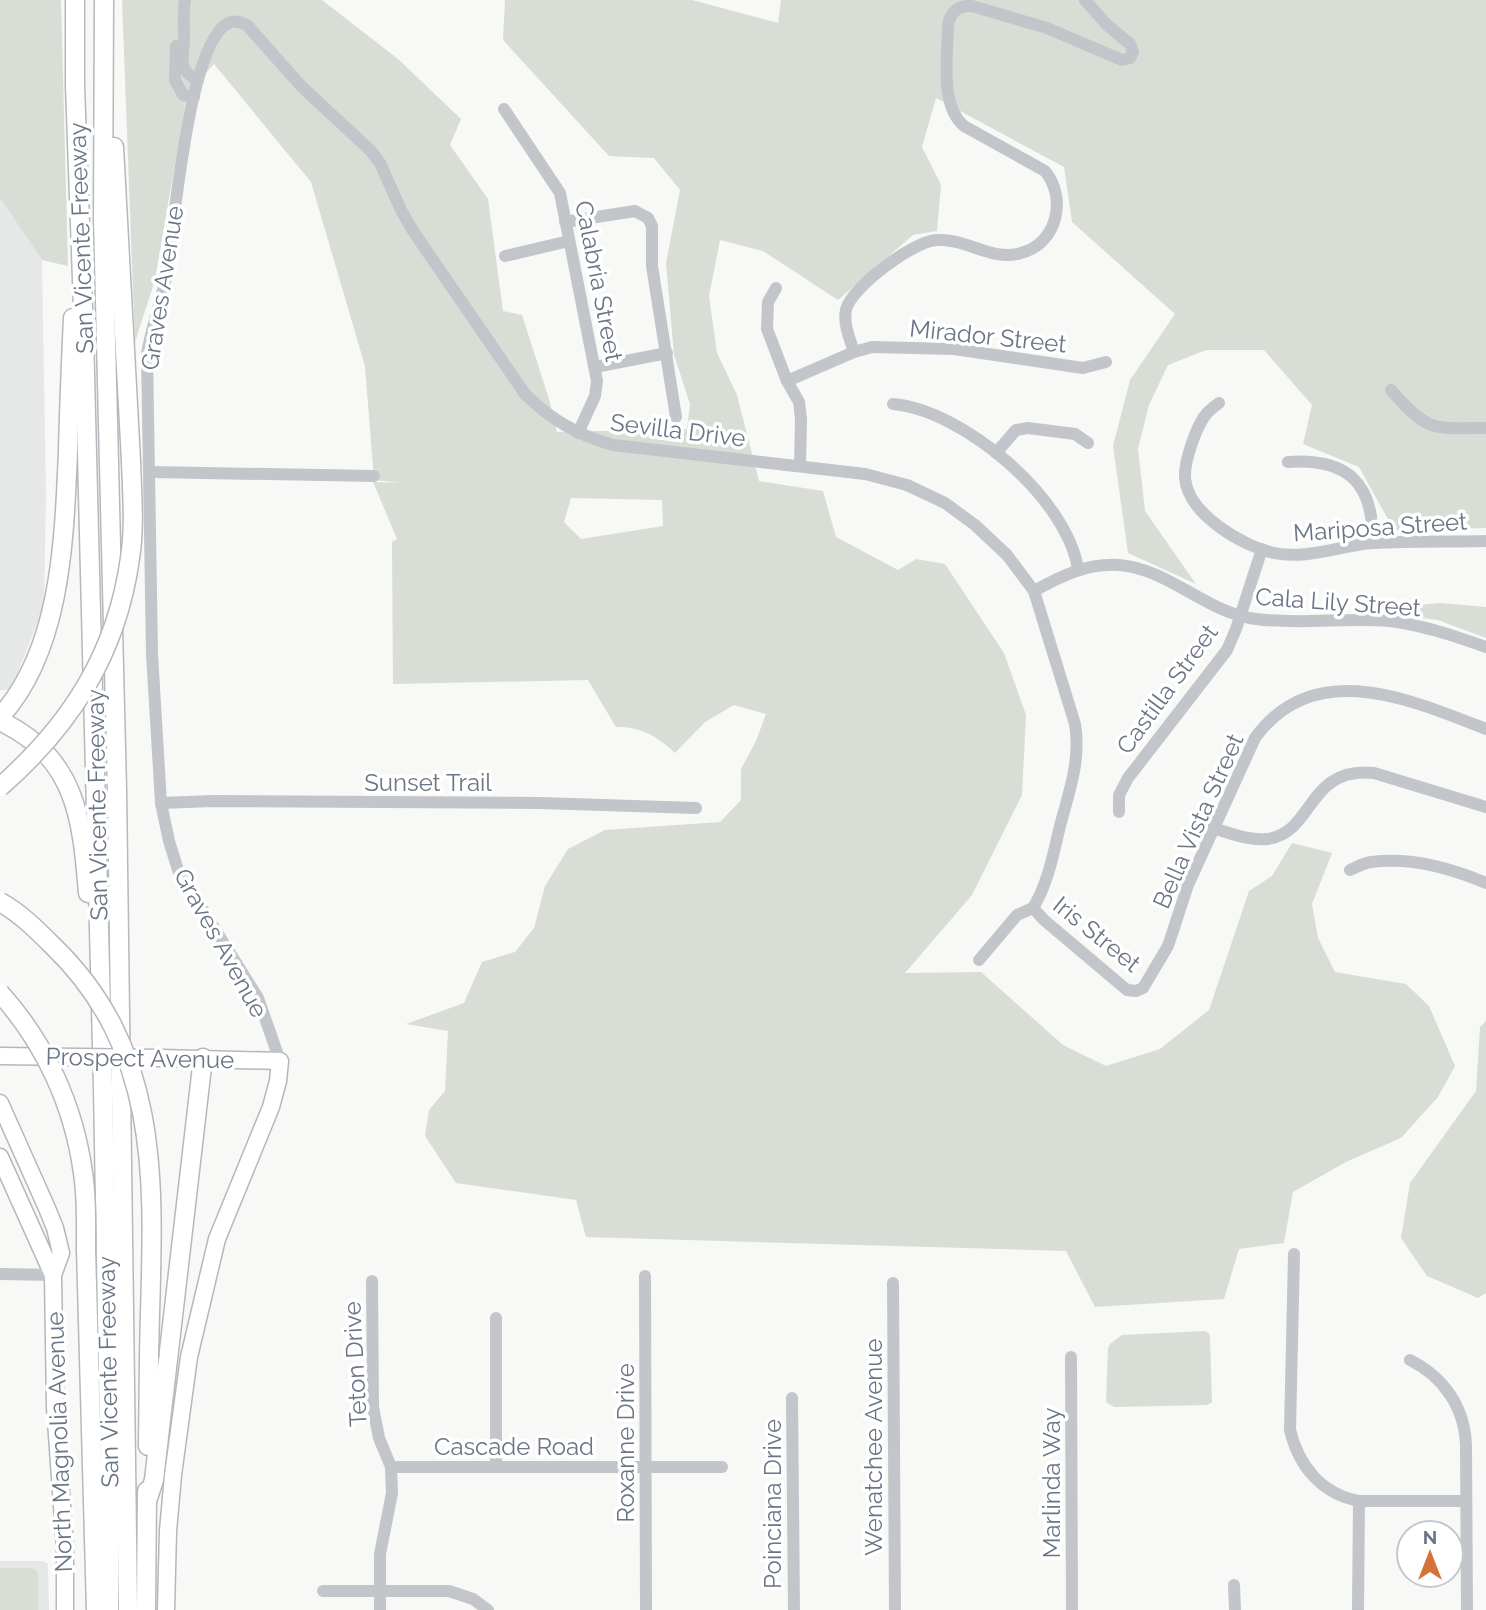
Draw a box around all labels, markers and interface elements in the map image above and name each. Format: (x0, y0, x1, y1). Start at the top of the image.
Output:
street label: San Vicente Freeway (62, 122, 100, 354)
street label: Calabria Street (569, 198, 629, 364)
street label: Graves Avenue (135, 204, 189, 372)
street label: Mirador Street (908, 313, 1068, 359)
street label: Sevilla Drive (609, 407, 747, 453)
street label: Mariposa Street (1292, 506, 1468, 548)
street label: Cala Lily Street (1254, 582, 1422, 622)
street label: Castilla Street (1110, 619, 1224, 759)
street label: San Vicente Freeway (80, 689, 114, 921)
street label: Bella Vista Street (1146, 729, 1250, 913)
street label: Sunset Trail (364, 768, 492, 797)
street label: Graves Avenue (168, 863, 274, 1023)
street label: Iris Street (1048, 890, 1146, 978)
street label: Prospect Avenue (45, 1042, 235, 1074)
street label: San Vicente Freeway (91, 1256, 125, 1488)
street label: Teton Drive (337, 1301, 373, 1427)
street label: North Magnolia Avenue (40, 1311, 78, 1573)
street label: Wenatchee Avenue (859, 1338, 888, 1556)
street label: Roxanne Drive (611, 1363, 640, 1523)
street label: Marlinda Way (1037, 1407, 1066, 1559)
street label: Poinciana Drive (758, 1419, 787, 1589)
street label: Cascade Road (434, 1432, 594, 1461)
north arrow (1395, 1519, 1465, 1589)
text: N (1423, 1526, 1437, 1548)

